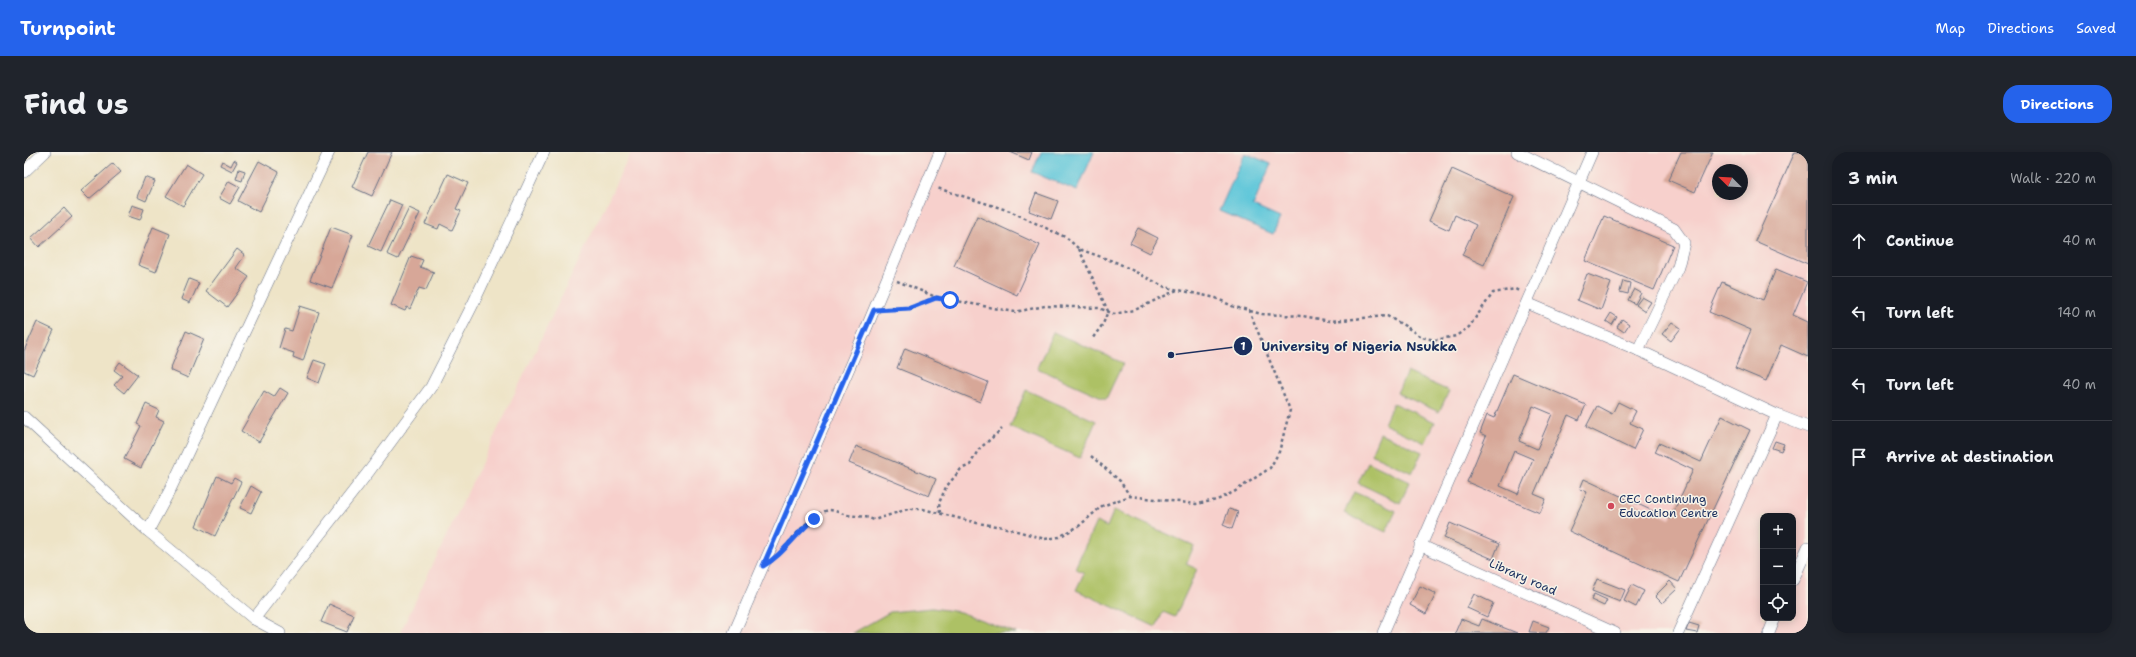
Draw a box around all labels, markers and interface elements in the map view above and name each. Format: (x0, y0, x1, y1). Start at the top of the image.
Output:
text: Turnpoint (20, 16, 116, 41)
text: Map (1936, 19, 1966, 37)
text: Directions (1988, 19, 2054, 37)
text: Saved (2076, 19, 2116, 37)
text: Find us (24, 85, 129, 123)
button: Directions (2003, 85, 2112, 123)
north arrow (1712, 164, 1748, 200)
text: 3 min (1848, 167, 1898, 189)
text: Walk · 220 m (2010, 170, 2096, 187)
icon: ahead (1848, 230, 1870, 252)
text: Continue (1886, 231, 1954, 251)
text: 40 m (2062, 232, 2096, 249)
route start (941, 291, 959, 309)
icon: left (1848, 302, 1870, 324)
text: Turn left (1886, 303, 1954, 323)
text: 140 m (2057, 304, 2096, 321)
callout: University of Nigeria Nsukka (1233, 334, 1465, 359)
text: 1 (1240, 338, 1246, 354)
text: University of Nigeria Nsukka (1261, 338, 1457, 355)
icon: left (1848, 374, 1870, 396)
text: Turn left (1886, 375, 1954, 395)
text: 40 m (2062, 376, 2096, 393)
icon: arrive (1848, 446, 1870, 468)
text: Arrive at destination (1886, 447, 2054, 467)
place label: CEC Continuing Education Centre (1619, 491, 1719, 521)
marker: CEC Continuing Education Centre (1606, 501, 1616, 511)
route end (805, 510, 823, 528)
map controls (1760, 513, 1796, 621)
button: + (1760, 513, 1796, 549)
button: − (1760, 549, 1796, 585)
street label: Library road (1487, 555, 1560, 599)
button: locate (1760, 585, 1796, 621)

